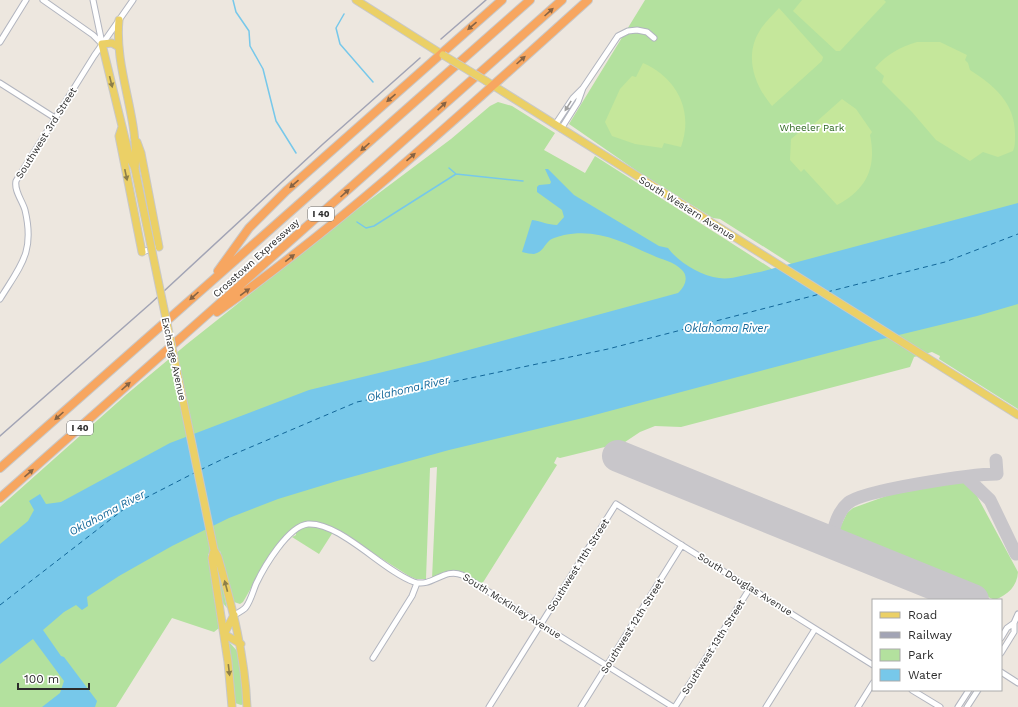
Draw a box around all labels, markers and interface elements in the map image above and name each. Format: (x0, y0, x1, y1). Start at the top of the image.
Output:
one-way arrow (544, 7, 554, 16)
one-way arrow (467, 21, 478, 30)
one-way arrow (516, 55, 527, 64)
one-way arrow (109, 76, 115, 88)
street label: Southwest 3rd Street (13, 85, 79, 181)
one-way arrow (386, 93, 396, 102)
one-way arrow (564, 100, 571, 111)
one-way arrow (437, 102, 447, 111)
park label: Wheeler Park (780, 122, 845, 133)
one-way arrow (360, 142, 370, 151)
one-way arrow (406, 153, 417, 162)
one-way arrow (123, 168, 129, 181)
street label: South Western Avenue (637, 174, 737, 242)
one-way arrow (289, 179, 298, 188)
one-way arrow (340, 188, 350, 197)
road number: I 40 (308, 207, 334, 221)
street label: Crosstown Expressway (211, 216, 302, 300)
one-way arrow (284, 254, 295, 262)
one-way arrow (240, 288, 250, 296)
one-way arrow (190, 291, 199, 300)
street label: Exchange Avenue (160, 316, 188, 402)
water label: Oklahoma River (684, 322, 769, 335)
water label: Oklahoma River (366, 373, 451, 405)
one-way arrow (121, 382, 132, 391)
one-way arrow (53, 412, 64, 421)
road number: I 40 (67, 421, 93, 435)
one-way arrow (24, 468, 34, 477)
water label: Oklahoma River (67, 487, 148, 538)
street label: Southwest 11th Street (545, 516, 611, 613)
street label: South Douglas Avenue (696, 550, 795, 618)
street label: South McKinley Avenue (461, 571, 563, 641)
street label: Southwest 12th Street (598, 576, 666, 675)
one-way arrow (223, 580, 229, 592)
street label: Southwest 13th Street (679, 597, 747, 696)
legend (872, 599, 1002, 691)
text: Road (908, 608, 937, 622)
text: Railway (908, 628, 953, 642)
text: Park (908, 648, 934, 662)
one-way arrow (226, 664, 232, 676)
scale bar (18, 665, 89, 691)
text: Water (908, 668, 943, 682)
text: 100 m (24, 672, 59, 686)

